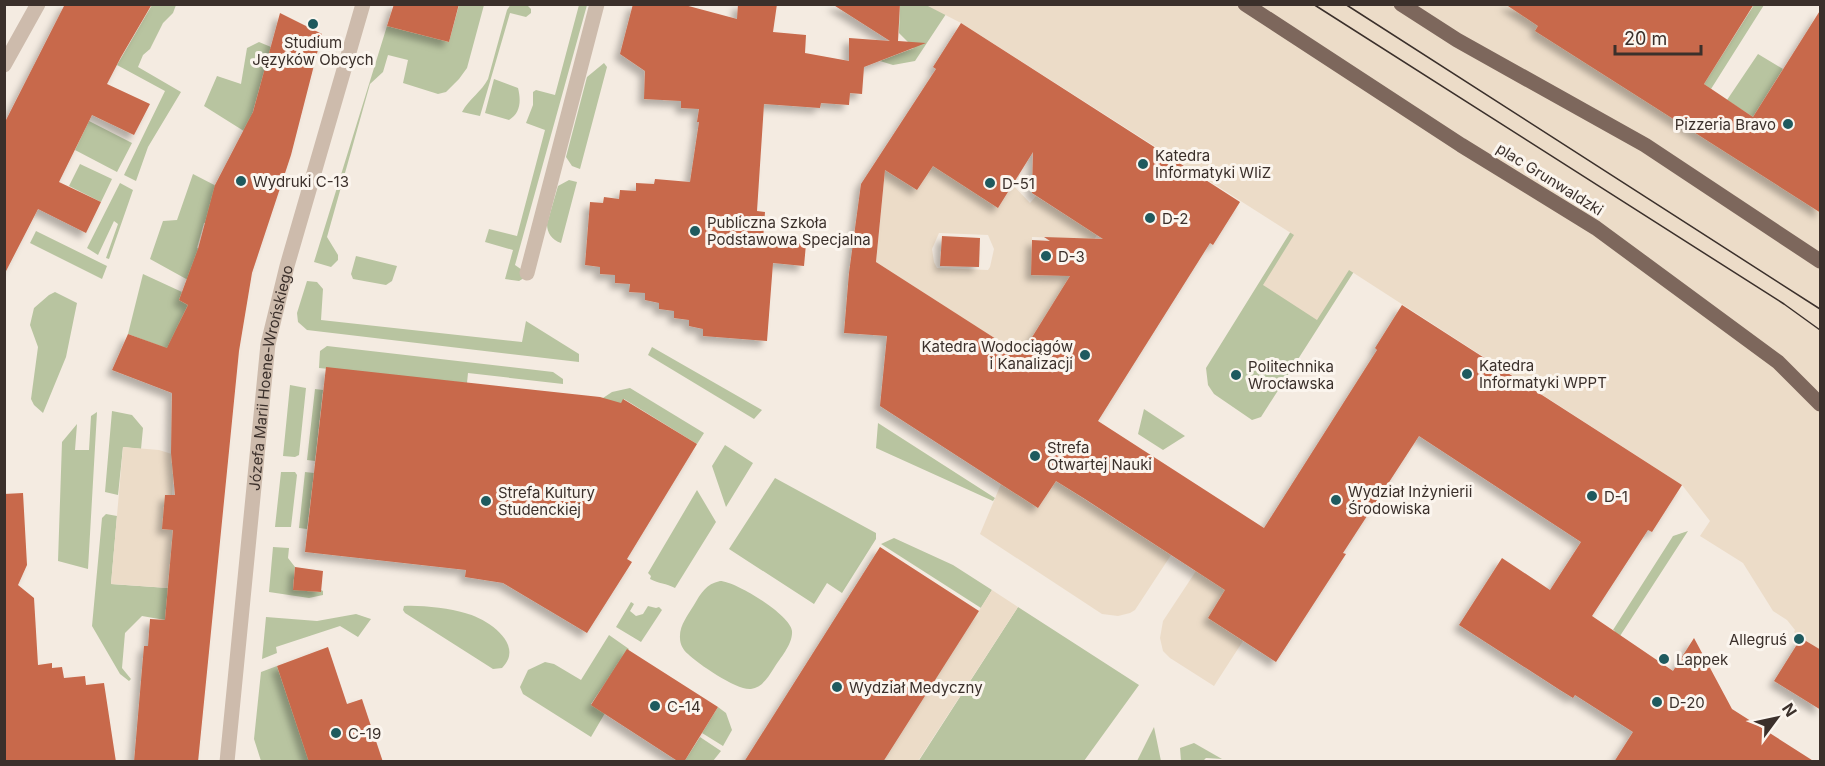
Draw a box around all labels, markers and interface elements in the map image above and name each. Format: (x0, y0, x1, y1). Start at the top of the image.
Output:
marker: Studium Języków Obcych (306, 17, 320, 31)
scale bar (1615, 18, 1700, 56)
text: 20 m (1624, 28, 1667, 49)
place label: Studium Języków Obcych (252, 33, 374, 69)
place label: Pizzeria Bravo (1675, 115, 1776, 134)
marker: Pizzeria Bravo (1781, 117, 1795, 131)
street label: plac Grunwaldzki (1493, 139, 1607, 219)
place label: Katedra Informatyki WIiZ (1155, 146, 1271, 182)
marker: Katedra Informatyki WIiZ (1136, 157, 1150, 171)
place label: Wydruki C-13 (253, 172, 349, 191)
marker: Wydruki C-13 (234, 174, 248, 188)
place label: D-51 (1002, 174, 1035, 193)
marker: D-51 (983, 176, 997, 190)
place label: D-2 (1162, 209, 1188, 228)
marker: D-2 (1143, 211, 1157, 225)
place label: Publiczna Szkoła Podstawowa Specjalna (707, 213, 871, 249)
marker: Publiczna Szkoła Podstawowa Specjalna (688, 224, 702, 238)
place label: D-3 (1058, 247, 1085, 266)
marker: D-3 (1039, 249, 1053, 263)
street label: Józefa Marii Hoene-Wrońskiego (244, 263, 296, 491)
place label: Katedra Wodociągów i Kanalizacji (922, 337, 1073, 373)
marker: Katedra Wodociągów i Kanalizacji (1078, 348, 1092, 362)
place label: Katedra Informatyki WPPT (1479, 356, 1607, 392)
place label: Politechnika Wrocławska (1248, 357, 1334, 393)
marker: Katedra Informatyki WPPT (1460, 367, 1474, 381)
marker: Politechnika Wrocławska (1229, 368, 1243, 382)
place label: Strefa Otwartej Nauki (1047, 438, 1152, 474)
marker: Strefa Otwartej Nauki (1028, 449, 1042, 463)
place label: Wydział Inżynierii Środowiska (1348, 482, 1472, 518)
place label: Strefa Kultury Studenckiej (498, 483, 596, 519)
place label: D-1 (1604, 487, 1628, 506)
marker: D-1 (1585, 489, 1599, 503)
marker: Wydział Inżynierii Środowiska (1329, 493, 1343, 507)
marker: Strefa Kultury Studenckiej (479, 494, 493, 508)
place label: Allegruś (1729, 630, 1787, 649)
marker: Allegruś (1792, 632, 1806, 646)
place label: Lappek (1676, 650, 1729, 669)
marker: Lappek (1657, 652, 1671, 666)
place label: Wydział Medyczny (849, 678, 983, 697)
marker: Wydział Medyczny (830, 680, 844, 694)
north arrow (1747, 688, 1807, 748)
place label: D-20 (1669, 693, 1705, 712)
marker: D-20 (1650, 695, 1664, 709)
place label: C-14 (667, 697, 701, 716)
marker: C-14 (648, 699, 662, 713)
text: N (1778, 699, 1801, 720)
place label: C-19 (348, 724, 381, 743)
marker: C-19 (329, 726, 343, 740)

